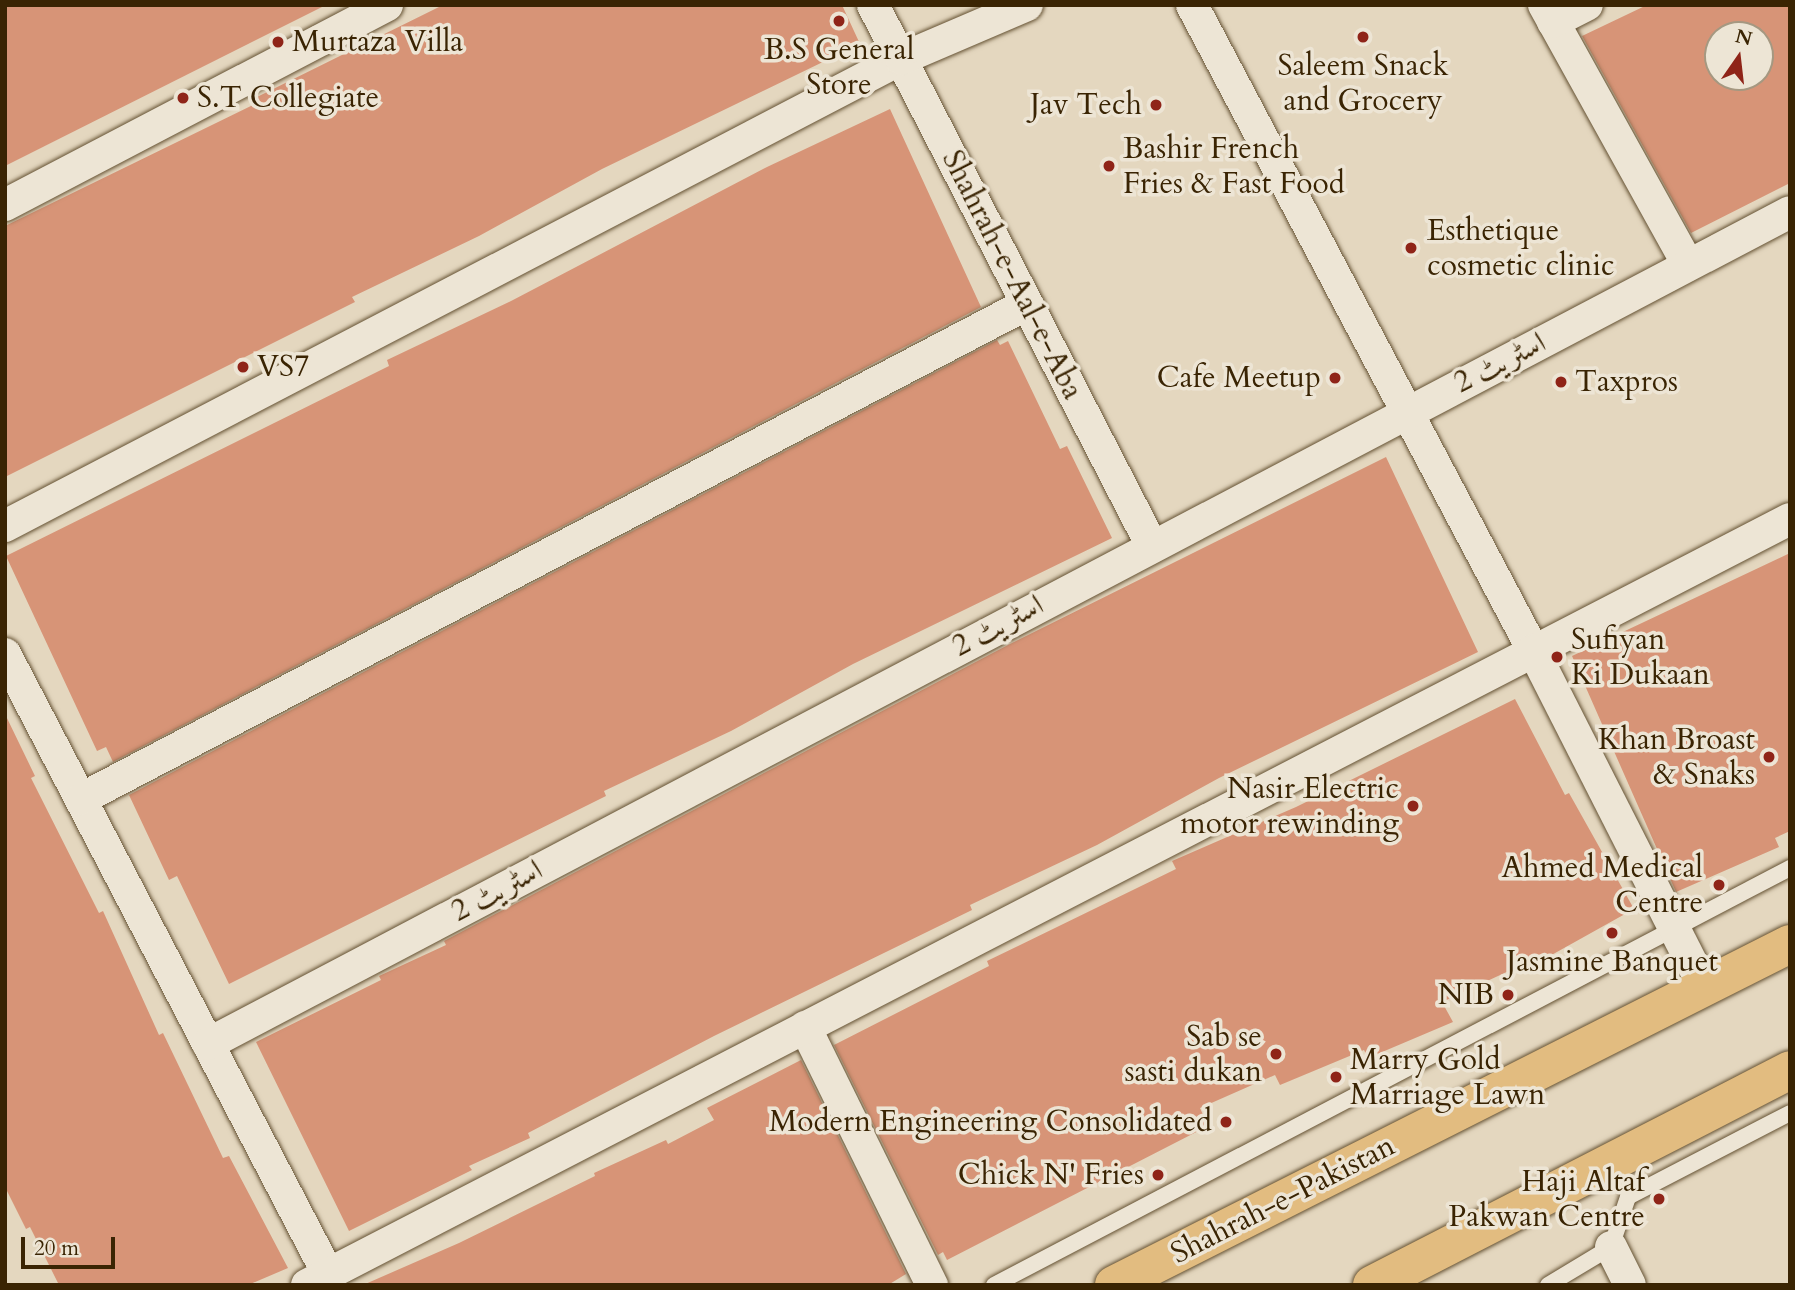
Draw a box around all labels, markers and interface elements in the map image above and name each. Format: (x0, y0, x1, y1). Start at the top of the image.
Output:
marker: B.S General Store (831, 13, 847, 29)
north arrow (1704, 21, 1774, 91)
text: N (1732, 23, 1755, 52)
place label: Murtaza Villa (292, 24, 463, 60)
marker: Saleem Snack and Grocery (1355, 29, 1371, 45)
place label: B.S General Store (764, 32, 914, 102)
marker: Murtaza Villa (270, 34, 286, 50)
place label: Saleem Snack and Grocery (1277, 48, 1449, 118)
place label: S.T Collegiate (197, 80, 379, 116)
place label: Jav Tech (1030, 87, 1142, 123)
marker: S.T Collegiate (175, 90, 191, 106)
marker: Jav Tech (1148, 97, 1164, 113)
place label: Bashir French Fries & Fast Food (1123, 131, 1345, 202)
street label: Shahrah-e-Aal-e-Aba (934, 145, 1090, 405)
marker: Bashir French Fries & Fast Food (1101, 158, 1117, 174)
place label: Esthetique cosmetic clinic (1427, 213, 1614, 284)
marker: Esthetique cosmetic clinic (1401, 238, 1421, 258)
street label: اسٹریٹ 2 (1448, 325, 1552, 401)
place label: VS7 (257, 349, 309, 385)
marker: VS7 (235, 359, 251, 375)
place label: Cafe Meetup (1157, 360, 1321, 396)
place label: Taxpros (1575, 364, 1678, 400)
marker: Cafe Meetup (1327, 370, 1343, 386)
marker: Taxpros (1553, 374, 1569, 390)
street label: اسٹریٹ 2 (946, 587, 1050, 665)
place label: Sufiyan Ki Dukaan (1571, 622, 1710, 692)
marker: Sufiyan Ki Dukaan (1549, 649, 1565, 665)
place label: Khan Broast & Snaks (1598, 722, 1755, 792)
marker: Khan Broast & Snaks (1761, 749, 1777, 765)
place label: Nasir Electric motor rewinding (1180, 771, 1399, 842)
marker: Nasir Electric motor rewinding (1405, 798, 1421, 814)
place label: Ahmed Medical Centre (1502, 850, 1703, 920)
street label: اسٹریٹ 2 (445, 852, 549, 930)
marker: Ahmed Medical Centre (1709, 875, 1729, 895)
marker: Jasmine Banquet (1604, 925, 1620, 941)
place label: Jasmine Banquet (1506, 944, 1718, 980)
place label: NIB (1438, 977, 1494, 1013)
marker: NIB (1500, 987, 1516, 1003)
place label: Sab se sasti dukan (1124, 1019, 1262, 1090)
place label: Marry Gold Marriage Lawn (1350, 1042, 1545, 1112)
marker: Sab se sasti dukan (1268, 1046, 1284, 1062)
marker: Marry Gold Marriage Lawn (1328, 1069, 1344, 1085)
place label: Modern Engineering Consolidated (769, 1104, 1212, 1140)
marker: Modern Engineering Consolidated (1218, 1114, 1234, 1130)
street label: Shahrah-e-Pakistan (1165, 1128, 1401, 1272)
place label: Chick N' Fries (958, 1157, 1144, 1193)
place label: Haji Altaf Pakwan Centre (1448, 1164, 1645, 1234)
marker: Chick N' Fries (1150, 1167, 1166, 1183)
marker: Haji Altaf Pakwan Centre (1651, 1191, 1667, 1207)
scale bar (24, 1224, 119, 1268)
text: 20 m (34, 1234, 79, 1263)

